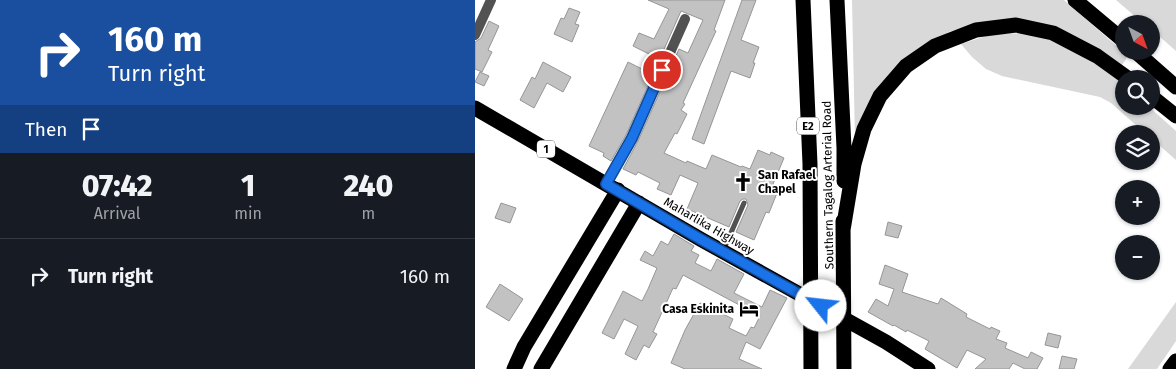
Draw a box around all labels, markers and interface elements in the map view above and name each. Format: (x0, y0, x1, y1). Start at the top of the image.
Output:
north arrow (1115, 15, 1160, 60)
map controls (1115, 15, 1160, 280)
text: 160 m (108, 18, 202, 60)
icon: right (25, 20, 90, 85)
pin (641, 49, 683, 91)
icon: arrive (648, 56, 676, 84)
text: Turn right (108, 60, 205, 87)
button: search (1115, 70, 1160, 115)
street label: Southern Tagalog Arterial Road (820, 101, 836, 269)
icon: arrive (77, 115, 105, 143)
text: Then (25, 118, 67, 141)
road number: E2 (797, 118, 819, 134)
button: layers (1115, 125, 1160, 170)
road number: 1 (537, 140, 555, 158)
text: 07:42 (82, 168, 153, 204)
text: 1 (241, 168, 255, 204)
text: 240 (343, 168, 393, 204)
place label: San Rafael Chapel (758, 168, 816, 196)
church icon: San Rafael Chapel (732, 171, 754, 193)
button: + (1115, 180, 1160, 225)
street label: Maharlika Highway (661, 194, 757, 258)
text: Arrival (94, 204, 141, 223)
text: min (234, 204, 262, 223)
text: m (362, 204, 375, 223)
button: − (1115, 235, 1160, 280)
icon: right (25, 262, 53, 290)
text: Turn right (68, 265, 153, 288)
text: 160 m (400, 265, 450, 288)
position arrow (794, 279, 846, 331)
hotel icon: Casa Eskinita (738, 298, 760, 320)
place label: Casa Eskinita (662, 302, 734, 316)

